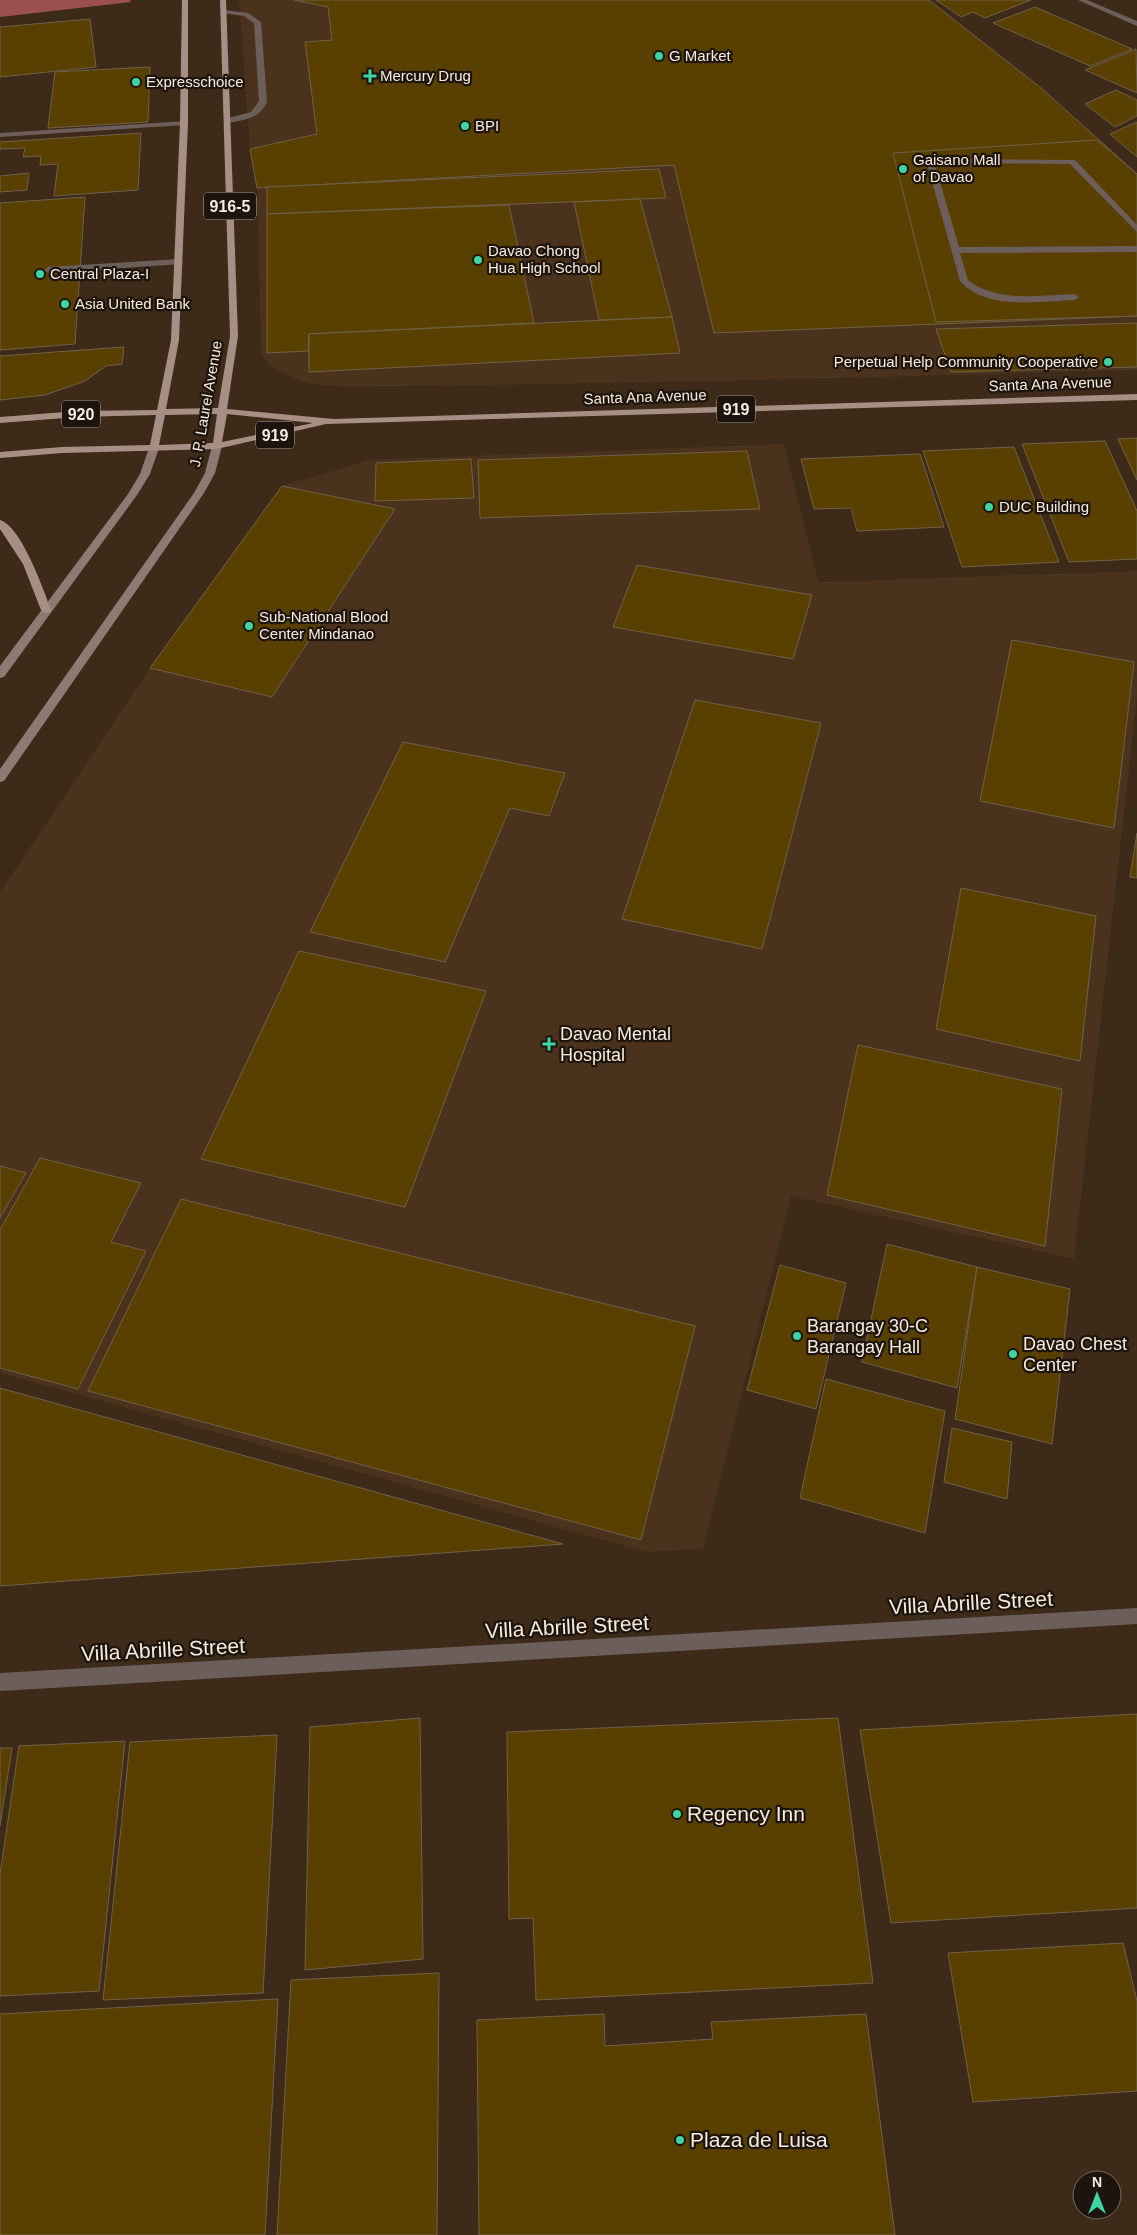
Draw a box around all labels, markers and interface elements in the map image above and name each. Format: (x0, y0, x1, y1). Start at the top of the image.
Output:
place label: G Market (669, 47, 732, 64)
marker: G Market (653, 50, 665, 62)
place label: Mercury Drug (380, 67, 471, 84)
marker: Mercury Drug (364, 70, 376, 82)
place label: Expresschoice (146, 73, 244, 90)
marker: Expresschoice (130, 76, 142, 88)
place label: BPI (475, 117, 499, 134)
marker: BPI (459, 120, 471, 132)
place label: Gaisano Mall of Davao (913, 151, 1001, 185)
marker: Gaisano Mall of Davao (897, 163, 909, 175)
road number: 916-5 (204, 192, 256, 220)
place label: Davao Chong Hua High School (488, 242, 601, 276)
marker: Davao Chong Hua High School (472, 254, 484, 266)
place label: Central Plaza-I (50, 265, 149, 282)
marker: Central Plaza-I (34, 268, 46, 280)
place label: Asia United Bank (75, 295, 191, 312)
marker: Asia United Bank (59, 298, 71, 310)
street label: J. P. Laurel Avenue (186, 339, 225, 468)
place label: Perpetual Help Community Cooperative (834, 353, 1098, 370)
marker: Perpetual Help Community Cooperative (1102, 356, 1114, 368)
street label: Santa Ana Avenue (988, 373, 1112, 394)
street label: Santa Ana Avenue (583, 386, 707, 407)
road number: 919 (717, 396, 755, 422)
road number: 920 (62, 400, 100, 428)
road number: 919 (256, 422, 294, 448)
place label: DUC Building (999, 498, 1089, 515)
marker: DUC Building (983, 501, 995, 513)
place label: Sub-National Blood Center Mindanao (259, 608, 388, 642)
marker: Sub-National Blood Center Mindanao (243, 620, 255, 632)
place label: Davao Mental Hospital (560, 1024, 671, 1065)
marker: Davao Mental Hospital (542, 1037, 556, 1051)
place label: Barangay 30-C Barangay Hall (807, 1316, 928, 1357)
marker: Barangay 30-C Barangay Hall (791, 1330, 803, 1342)
place label: Davao Chest Center (1023, 1334, 1127, 1375)
marker: Davao Chest Center (1007, 1348, 1019, 1360)
street label: Villa Abrille Street (888, 1587, 1054, 1618)
street label: Villa Abrille Street (484, 1611, 650, 1642)
street label: Villa Abrille Street (80, 1634, 246, 1665)
place label: Regency Inn (687, 1802, 805, 1825)
marker: Regency Inn (671, 1808, 683, 1820)
place label: Plaza de Luisa (690, 2128, 828, 2151)
marker: Plaza de Luisa (674, 2134, 686, 2146)
north arrow (1072, 2170, 1122, 2220)
text: N (1092, 2174, 1102, 2190)

